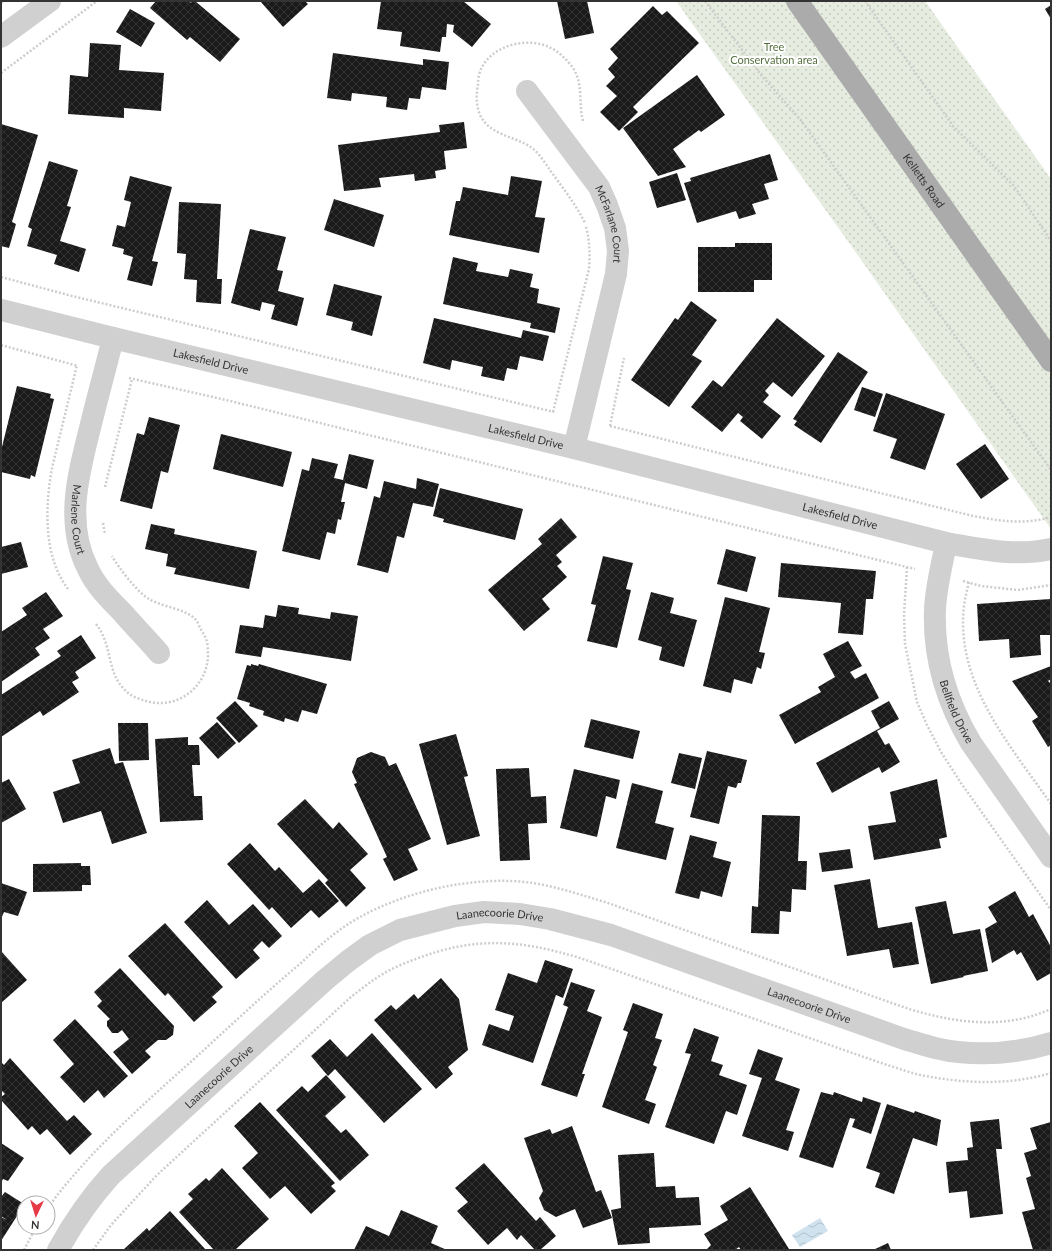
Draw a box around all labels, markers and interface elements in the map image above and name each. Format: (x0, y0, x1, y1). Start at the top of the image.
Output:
park label: Tree Conservation area (730, 40, 818, 66)
street label: Kelletts Road (901, 151, 948, 210)
street label: McFarlane Court (593, 183, 625, 264)
street label: Lakesfield Drive (172, 346, 250, 376)
street label: Lakesfield Drive (487, 421, 565, 451)
street label: Marlene Court (69, 484, 88, 556)
street label: Lakesfield Drive (801, 500, 879, 531)
street label: Bellfield Drive (938, 678, 977, 746)
street label: Laanecoorie Drive (455, 905, 545, 924)
street label: Laanecoorie Drive (766, 984, 853, 1026)
street label: Laanecoorie Drive (182, 1042, 256, 1111)
north arrow (16, 1195, 56, 1235)
text: N (31, 1219, 40, 1232)

